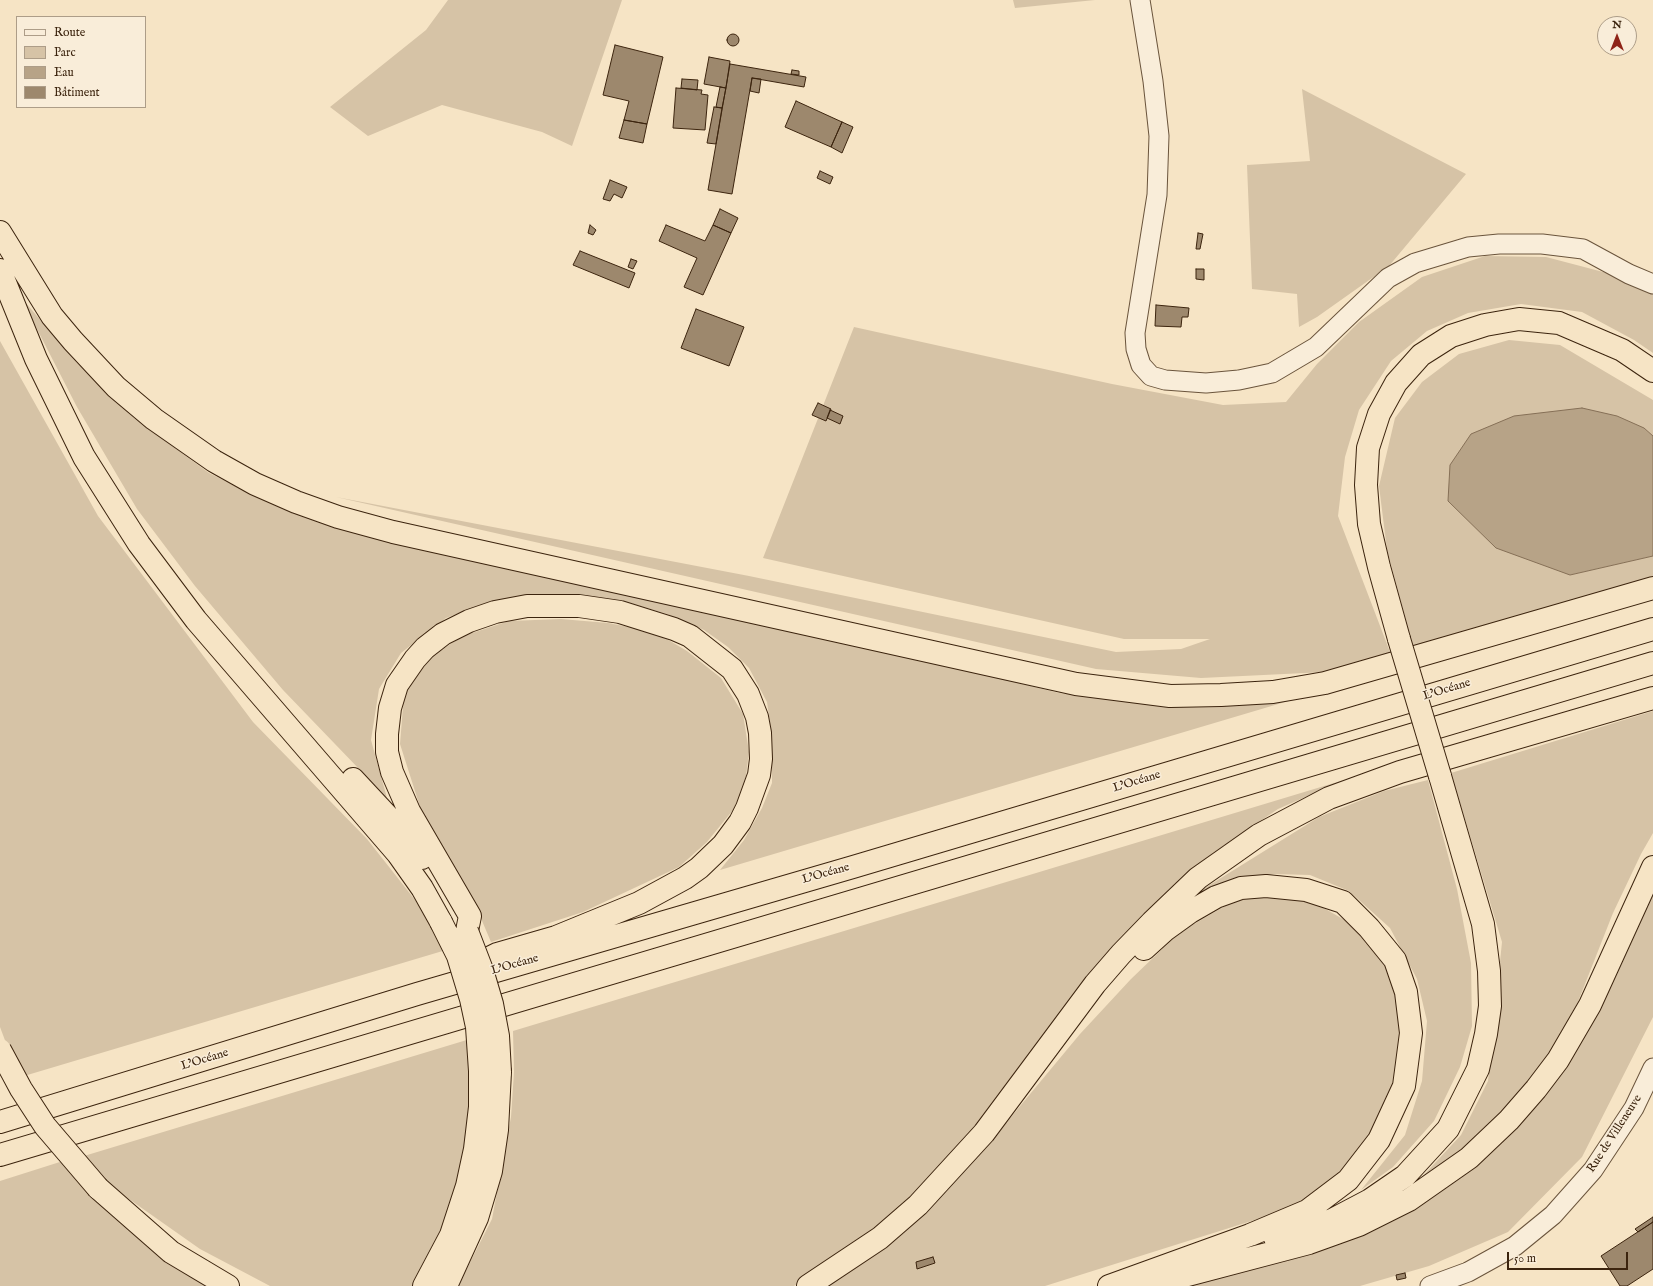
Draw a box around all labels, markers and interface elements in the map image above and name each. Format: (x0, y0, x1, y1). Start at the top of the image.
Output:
legend (16, 16, 146, 108)
north arrow (1597, 16, 1637, 56)
text: N (1612, 18, 1622, 32)
text: Route (54, 25, 85, 40)
text: Parc (54, 45, 76, 60)
text: Eau (54, 65, 74, 80)
text: Bâtiment (54, 85, 100, 100)
street label: L’Océane (1422, 676, 1472, 704)
street label: L’Océane (1112, 768, 1162, 796)
street label: L’Océane (801, 860, 851, 888)
street label: L’Océane (490, 951, 540, 979)
street label: L’Océane (180, 1046, 230, 1074)
street label: Rue de Villeneuve (1584, 1092, 1646, 1176)
scale bar (1509, 1244, 1630, 1270)
text: 50 m (1514, 1251, 1536, 1266)

